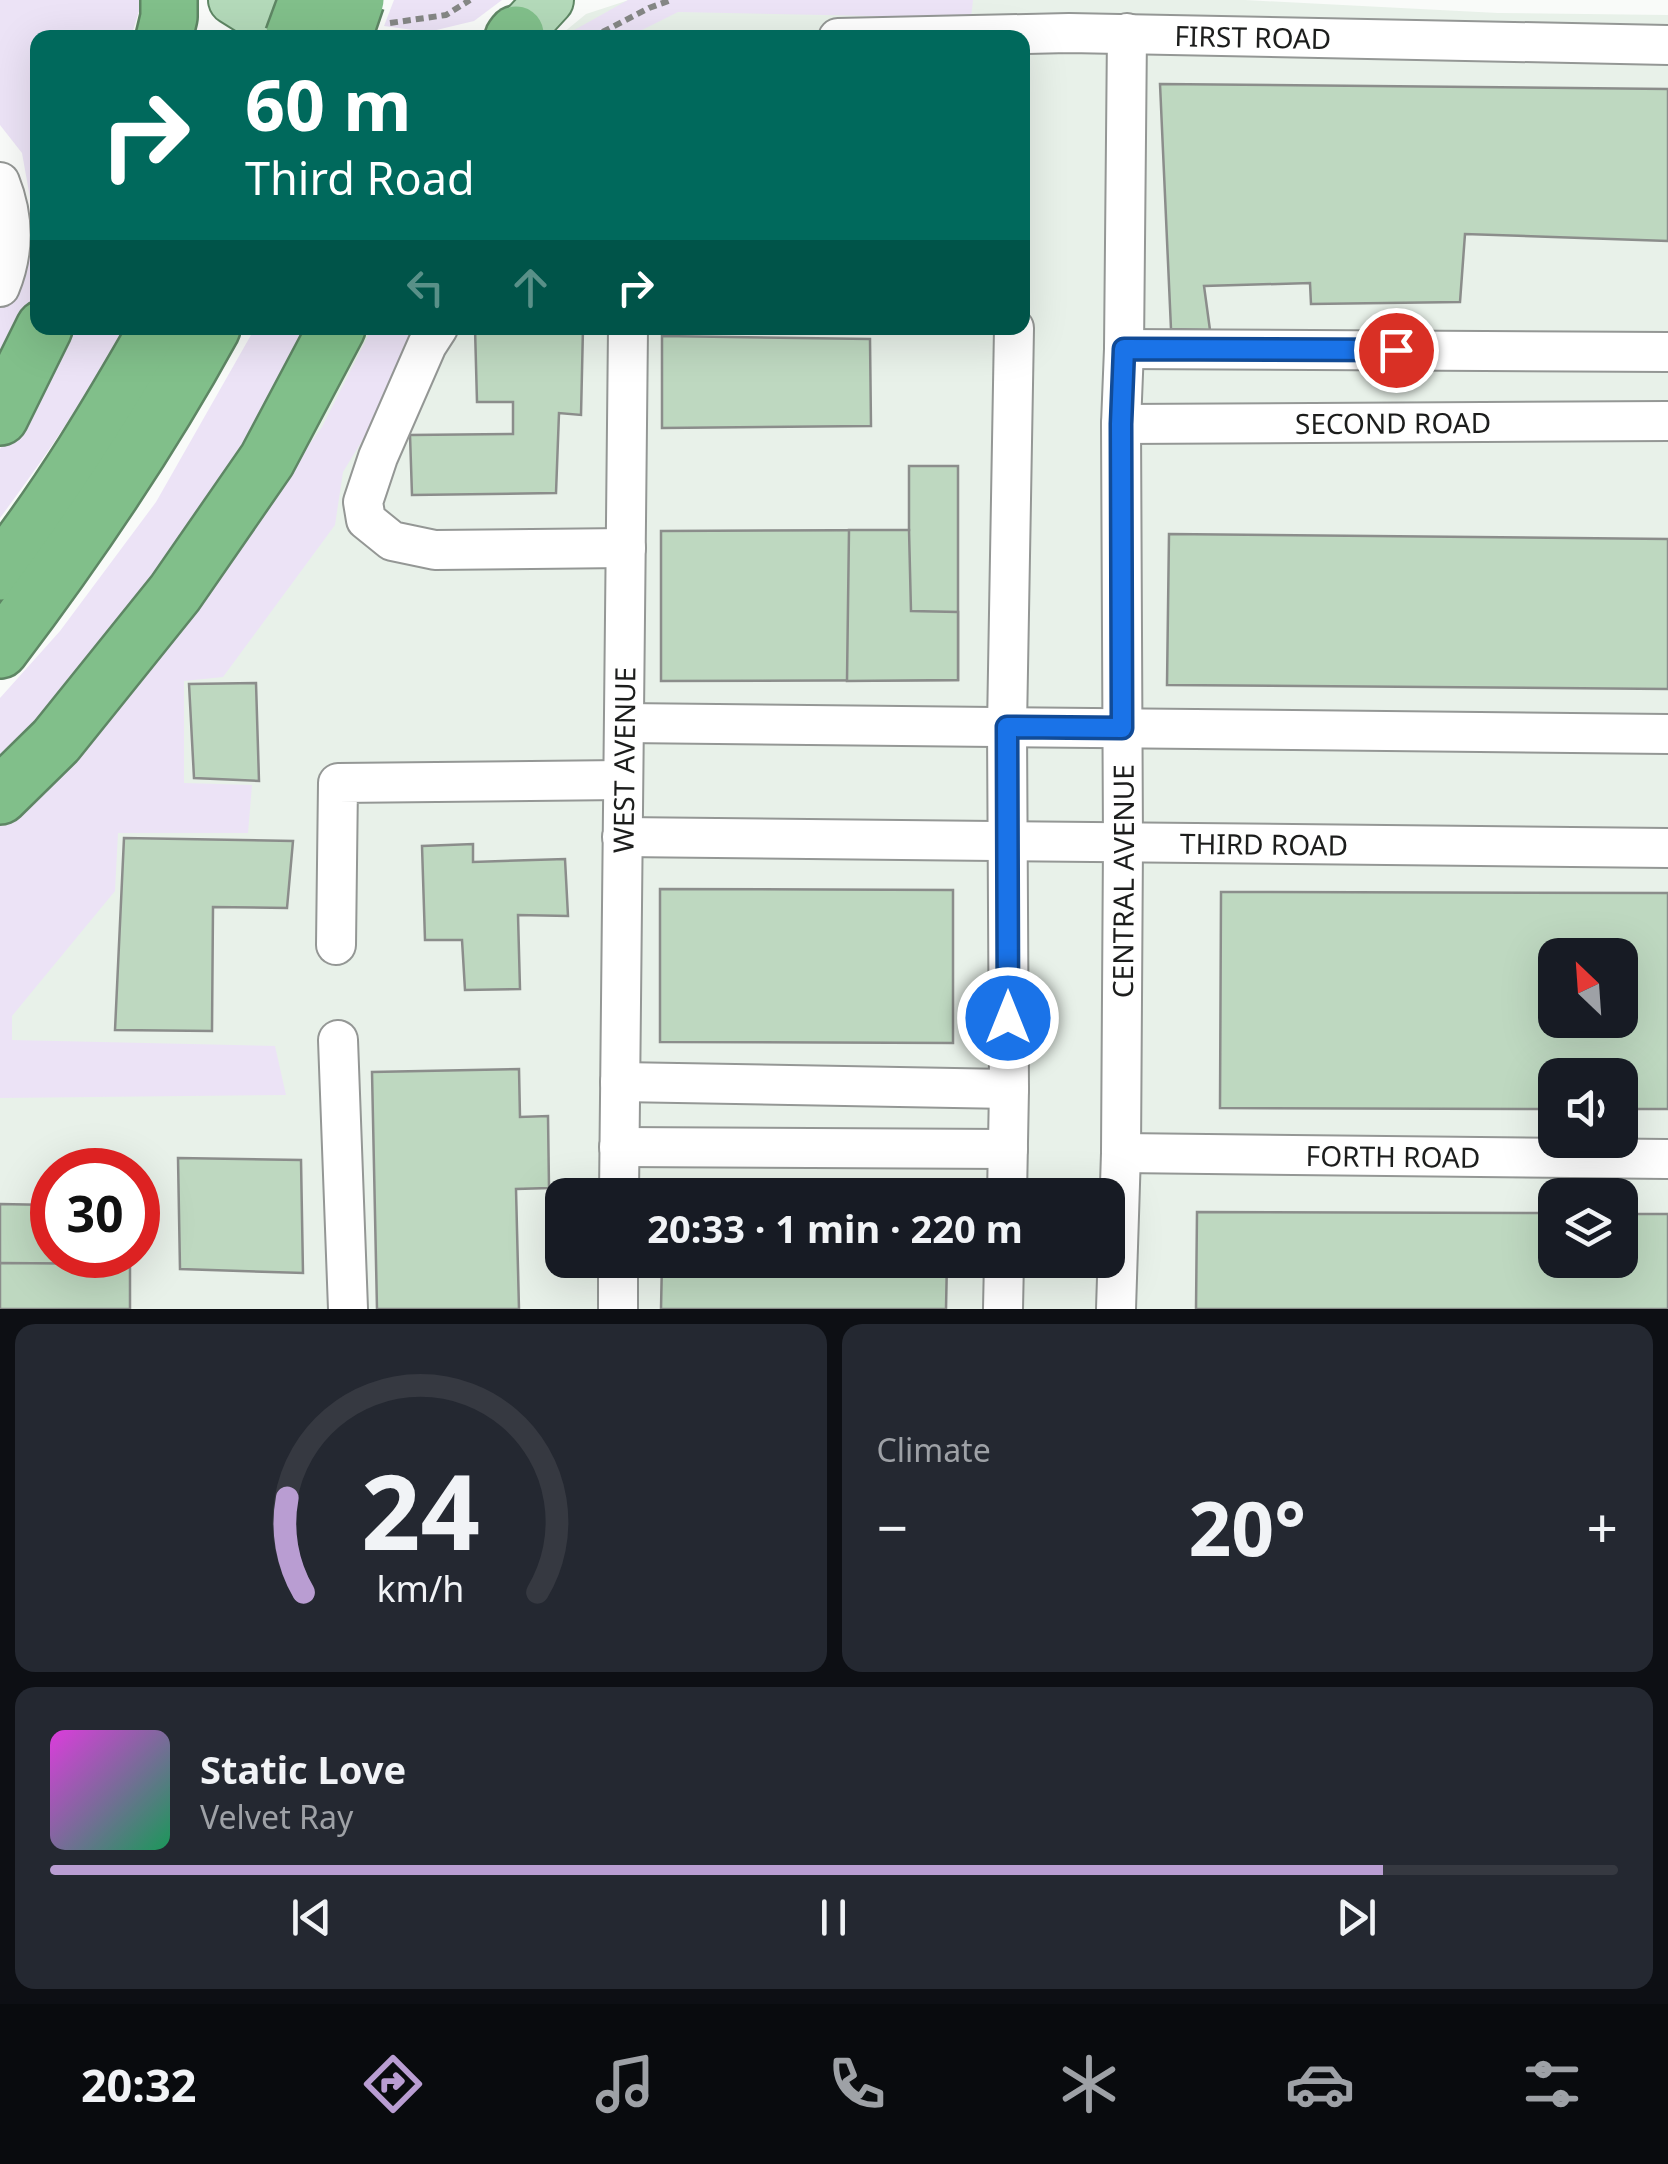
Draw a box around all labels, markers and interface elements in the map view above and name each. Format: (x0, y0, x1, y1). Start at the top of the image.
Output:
street label: FIRST ROAD (1174, 16, 1332, 57)
text: 60 m (245, 56, 412, 152)
icon: right (80, 70, 210, 200)
text: Third Road (245, 147, 475, 208)
icon: left (398, 260, 453, 315)
icon: ahead (503, 260, 558, 315)
icon: right (608, 260, 663, 315)
pin (1354, 308, 1439, 393)
icon: arrive (1369, 323, 1424, 378)
street label: SECOND ROAD (1295, 403, 1491, 442)
street label: WEST AVENUE (604, 667, 643, 853)
street label: CENTRAL AVENUE (1103, 764, 1142, 998)
street label: THIRD ROAD (1180, 824, 1348, 864)
north arrow (1538, 938, 1638, 1038)
map controls (1538, 938, 1638, 1278)
position arrow (956, 966, 1060, 1070)
button: sound (1538, 1058, 1638, 1158)
street label: FORTH ROAD (1306, 1136, 1480, 1176)
speed limit sign: 30 (30, 1148, 160, 1278)
button: layers (1538, 1178, 1638, 1278)
text: 20:33 · 1 min · 220 m (647, 1202, 1023, 1254)
text: Climate (877, 1428, 991, 1471)
text: 24 (361, 1439, 480, 1580)
text: 20° (1188, 1476, 1306, 1578)
text: − (877, 1489, 908, 1564)
text: + (1587, 1489, 1618, 1564)
text: km/h (377, 1564, 465, 1612)
text: Static Love (200, 1743, 406, 1795)
text: Velvet Ray (200, 1795, 353, 1838)
icon: previous (284, 1890, 339, 1945)
icon: pause (806, 1890, 861, 1945)
icon: next (1329, 1890, 1384, 1945)
icon: directions (358, 2049, 428, 2119)
icon: music (590, 2049, 660, 2119)
icon: phone (822, 2049, 892, 2119)
icon: climate (1054, 2049, 1124, 2119)
icon: car (1285, 2049, 1355, 2119)
icon: filters (1517, 2049, 1587, 2119)
text: 20:32 (81, 2054, 196, 2115)

